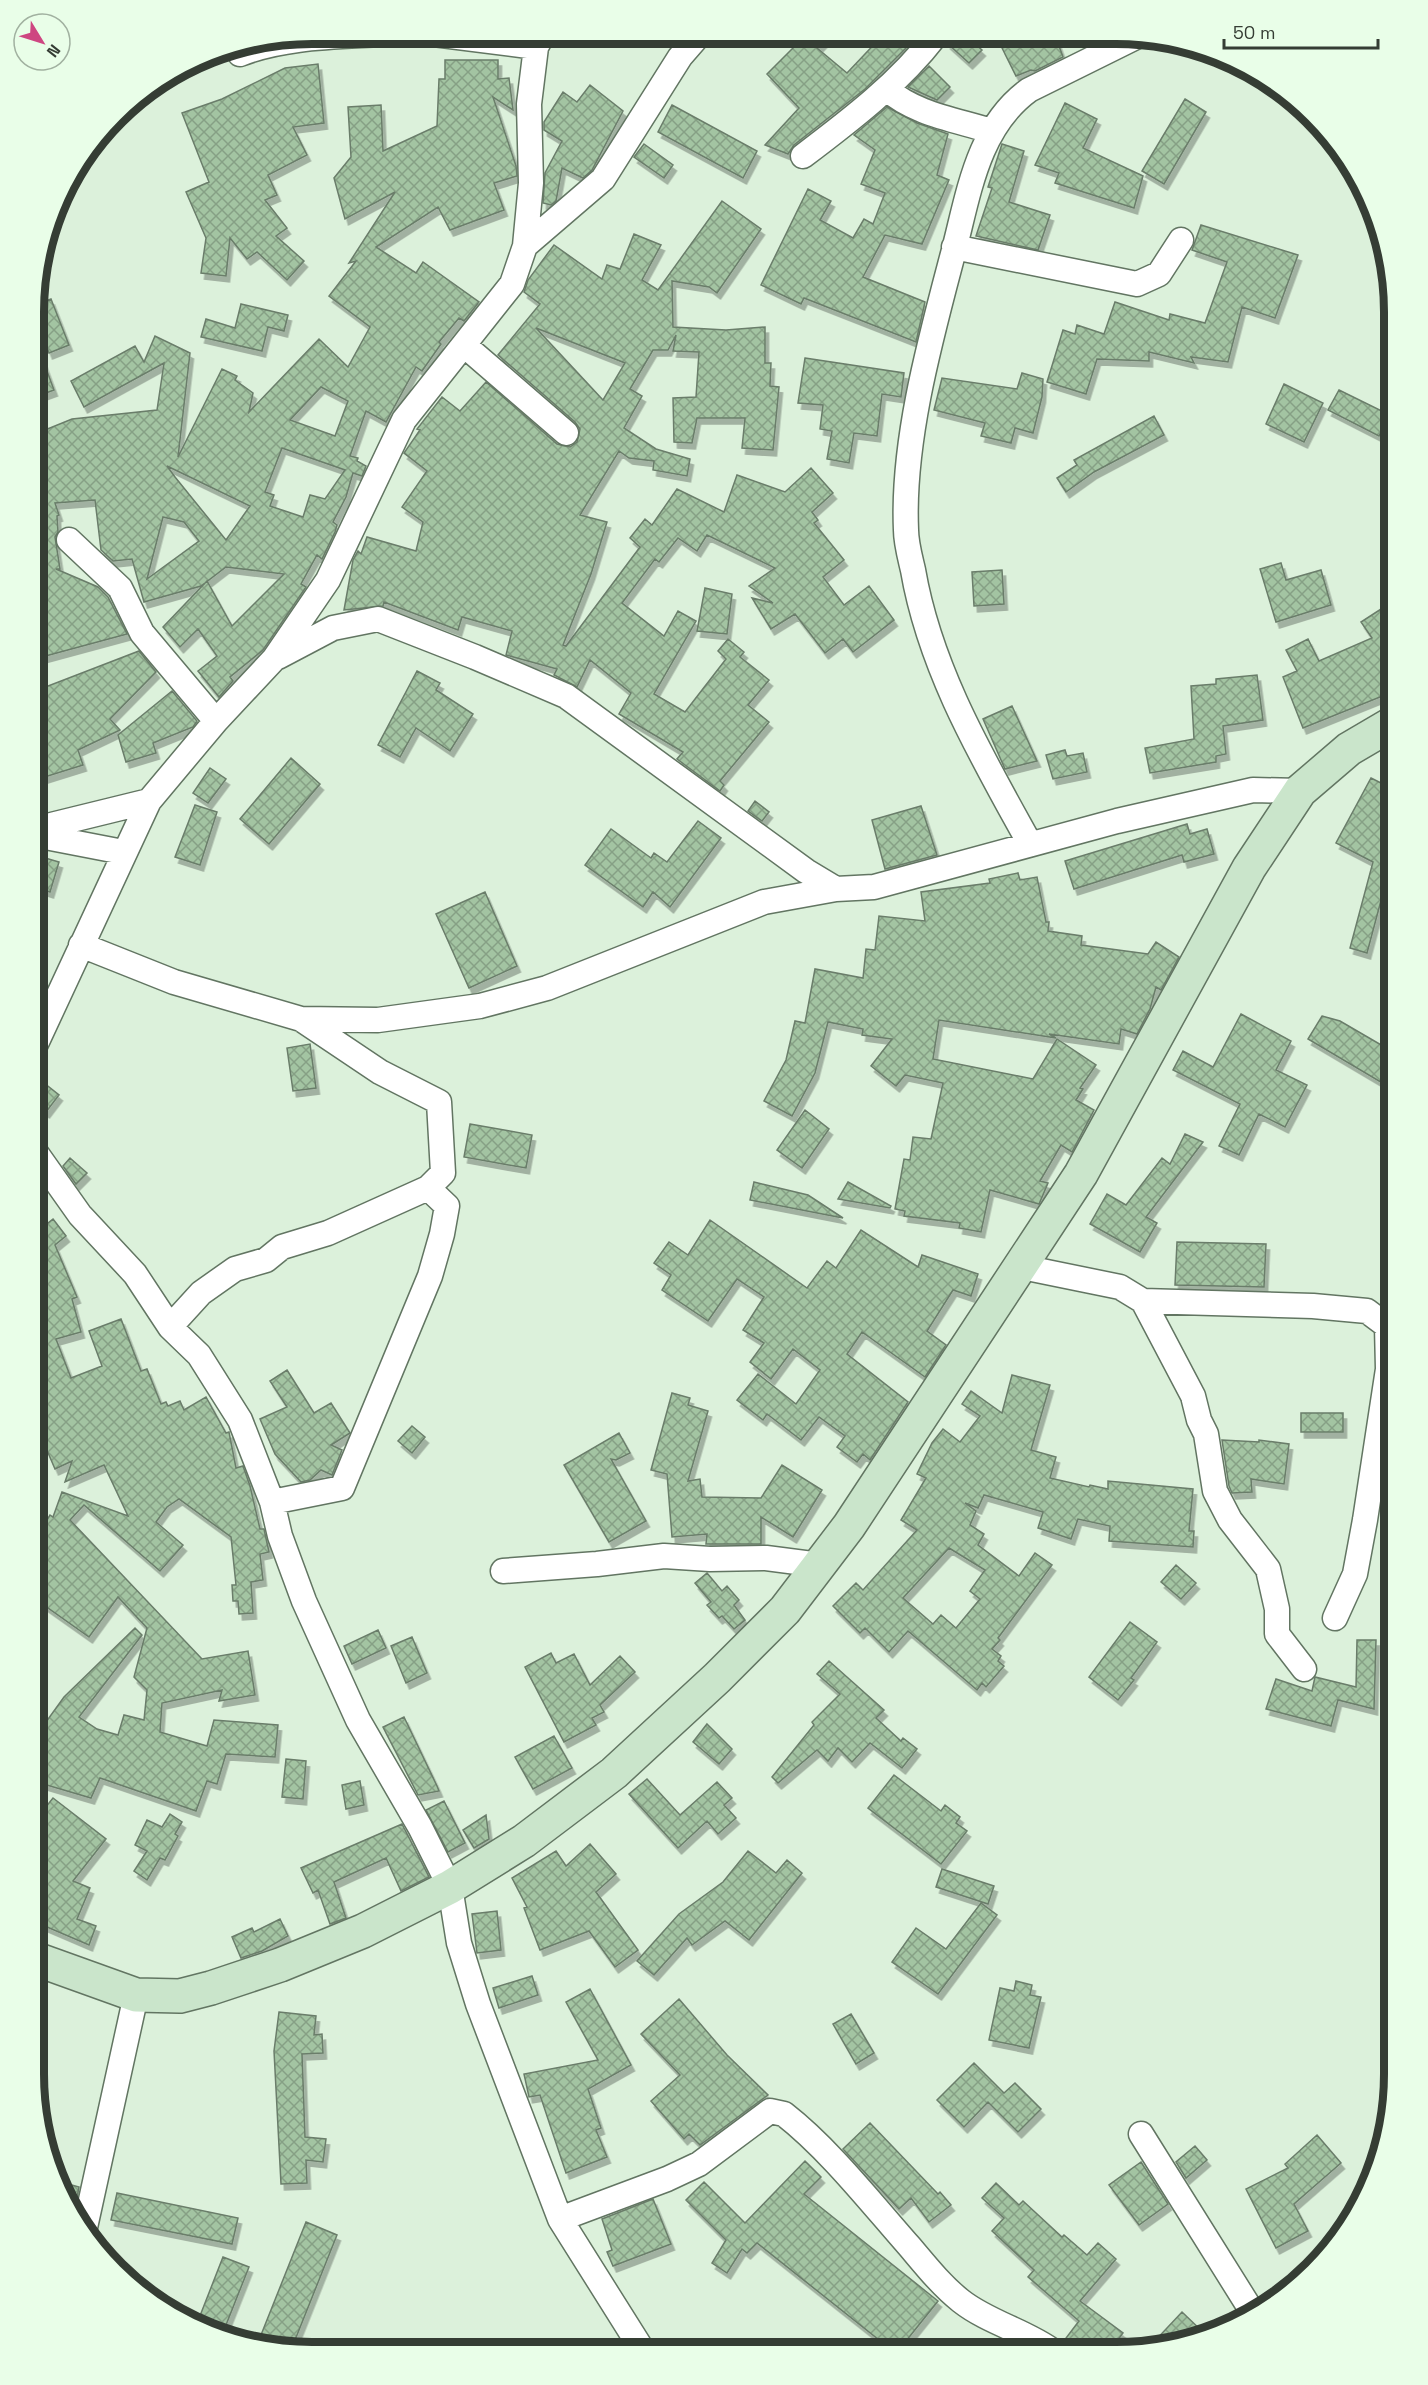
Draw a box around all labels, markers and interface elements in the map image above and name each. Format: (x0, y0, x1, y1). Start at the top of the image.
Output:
north arrow (12, 12, 72, 72)
scale bar (1224, 12, 1378, 50)
text: 50 m (1233, 21, 1275, 44)
text: N (42, 40, 65, 62)

